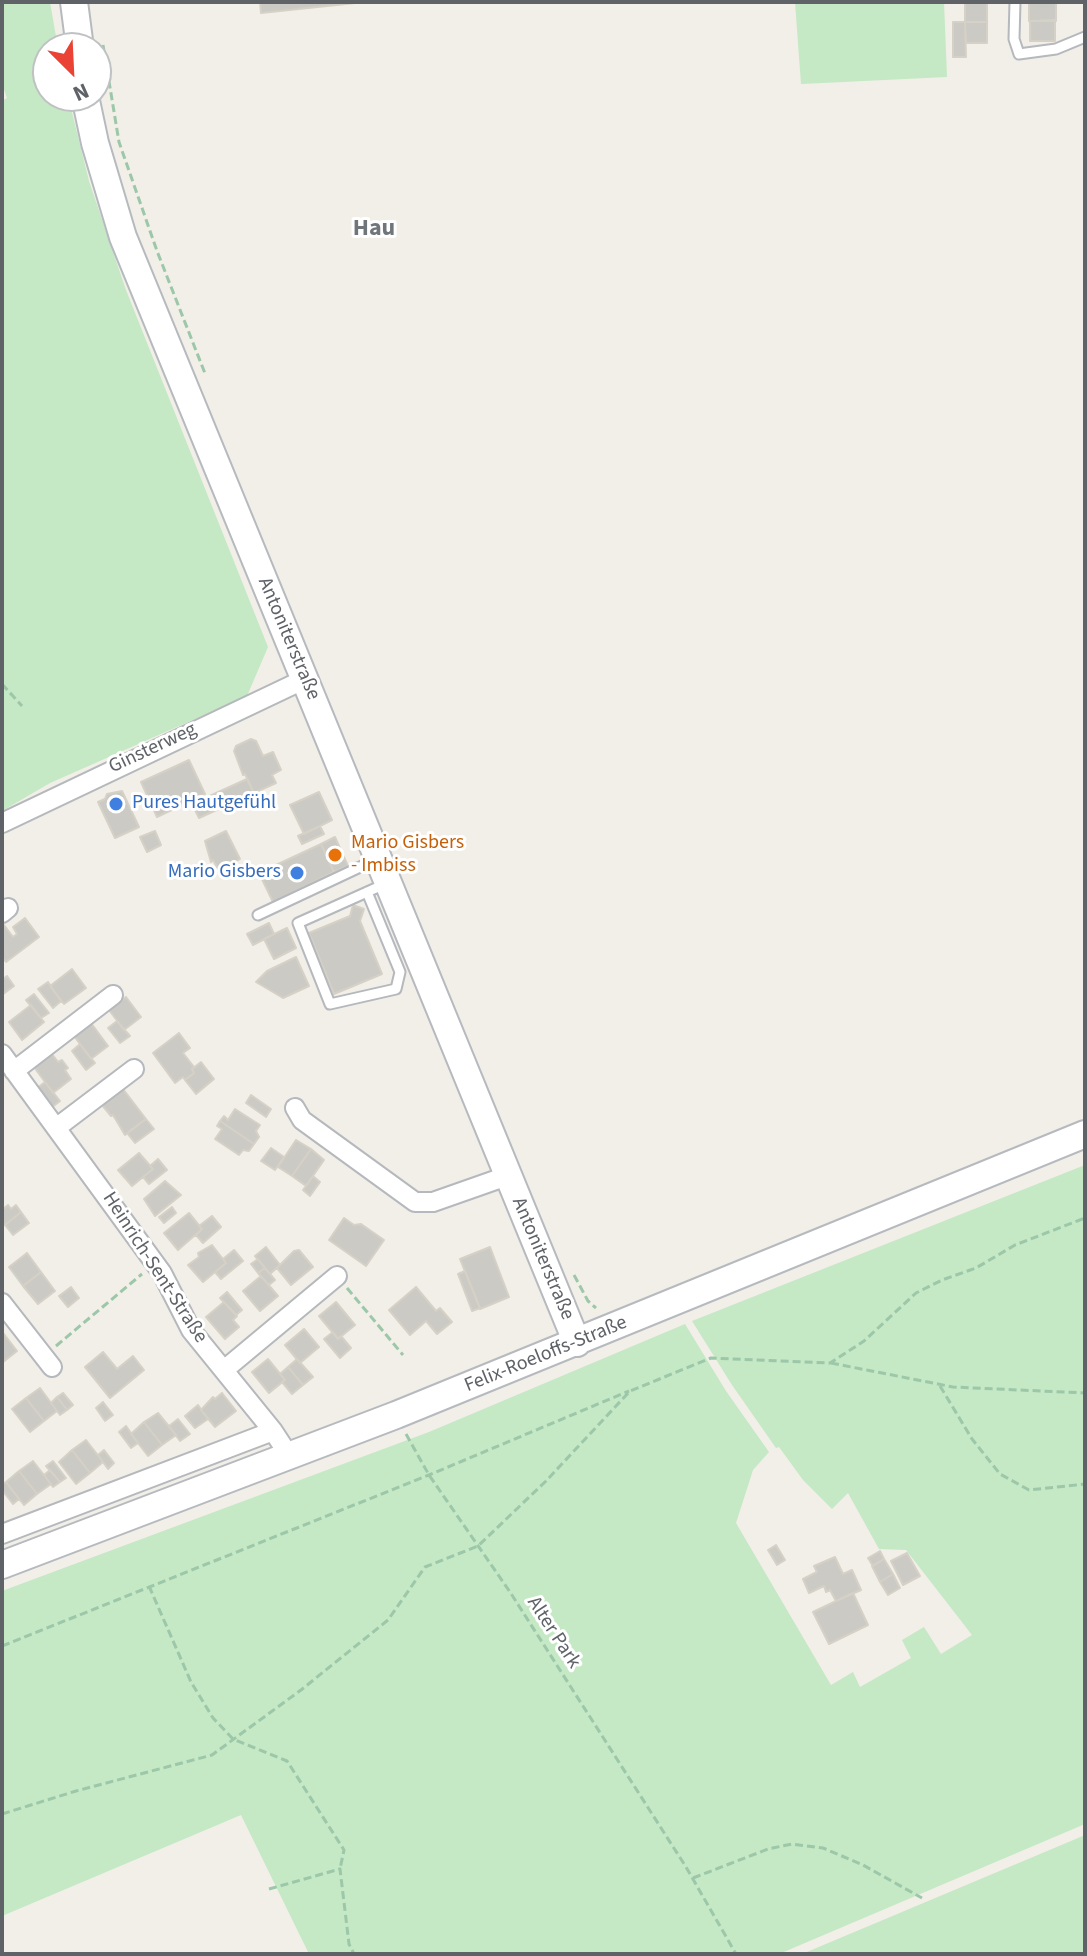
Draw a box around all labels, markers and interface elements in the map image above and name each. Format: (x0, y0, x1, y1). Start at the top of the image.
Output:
north arrow (32, 32, 112, 112)
text: N (68, 75, 94, 110)
district label: Hau (353, 216, 395, 244)
street label: Antoniterstraße (251, 574, 325, 704)
street label: Ginsterweg (105, 718, 201, 780)
place label: Pures Hautgefühl (132, 792, 276, 816)
marker: Pures Hautgefühl (107, 795, 125, 813)
place label: Mario Gisbers - Imbiss (351, 832, 464, 879)
marker: Mario Gisbers - Imbiss (326, 846, 344, 864)
place label: Mario Gisbers (168, 861, 281, 885)
marker: Mario Gisbers (288, 864, 306, 882)
street label: Heinrich-Sent-Straße (96, 1188, 212, 1348)
street label: Antoniterstraße (505, 1194, 579, 1324)
street label: Felix-Roeloffs-Straße (461, 1311, 631, 1399)
street label: Alter Park (521, 1593, 585, 1673)

